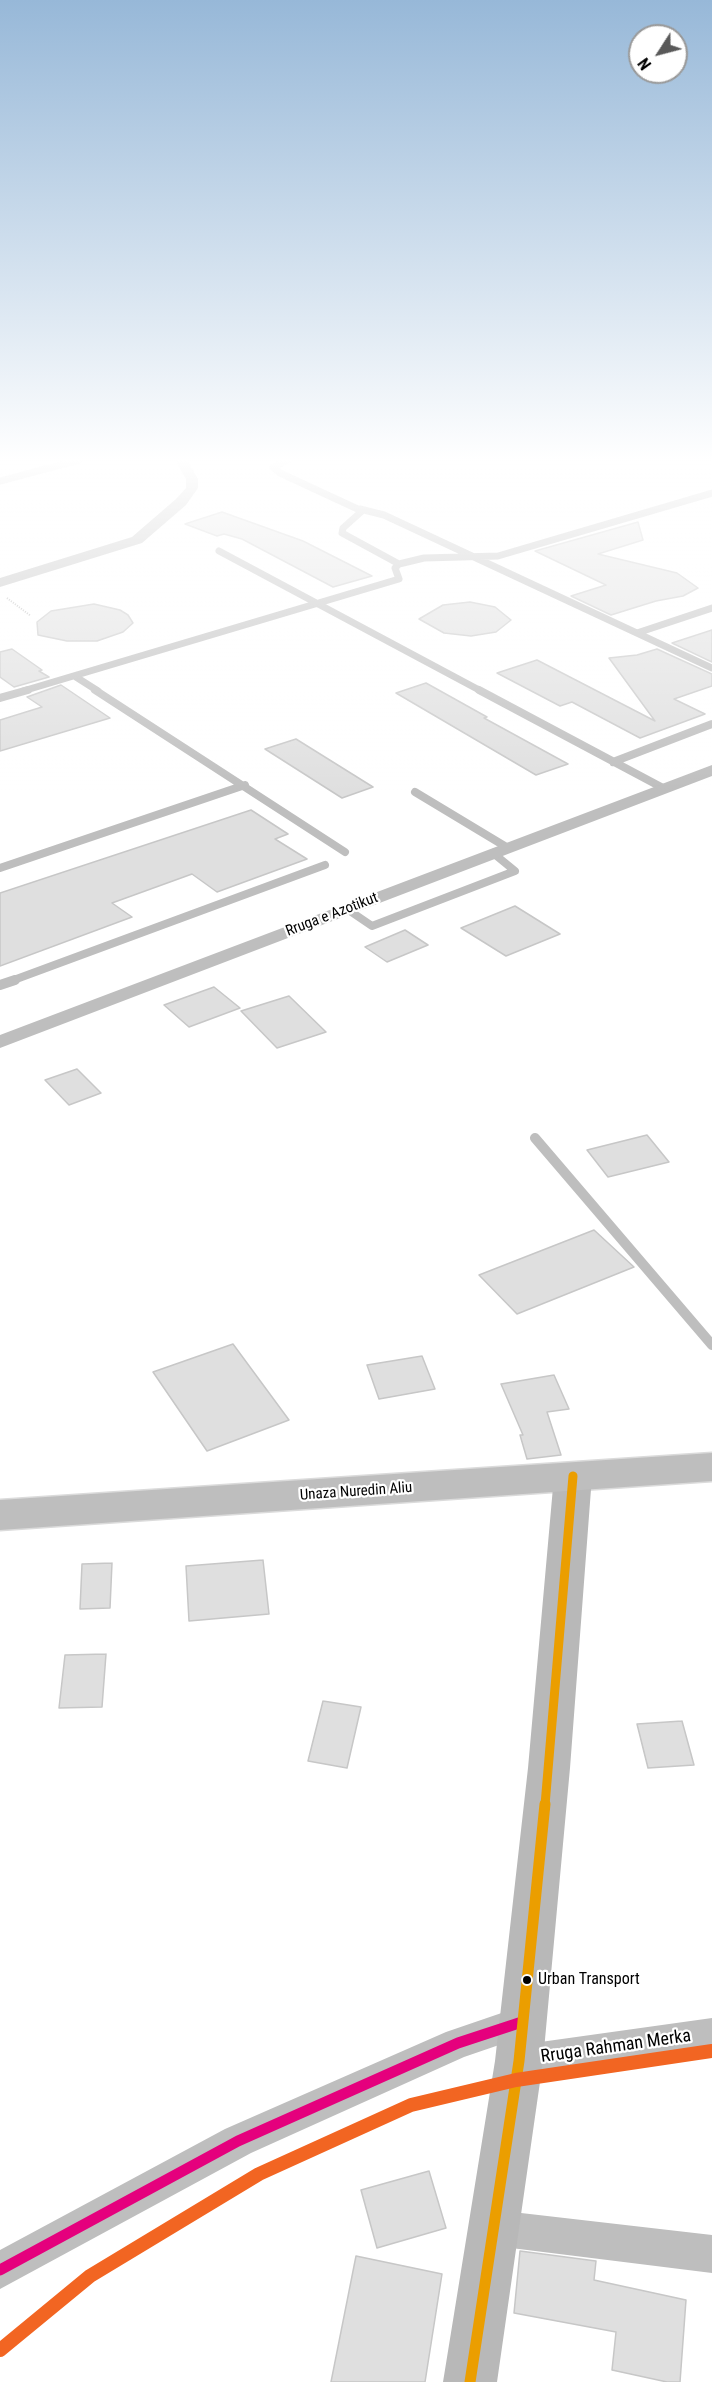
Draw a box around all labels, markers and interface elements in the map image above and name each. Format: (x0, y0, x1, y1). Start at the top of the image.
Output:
north arrow (628, 24, 688, 84)
text: N (634, 54, 655, 73)
street label: Rruga e Azotikut (283, 889, 381, 941)
street label: Unaza Nuredin Aliu (299, 1479, 413, 1505)
place label: Urban Transport (538, 1970, 640, 1990)
marker: Urban Transport (521, 1974, 533, 1986)
street label: Rruga Rahman Merka (539, 2026, 693, 2068)

